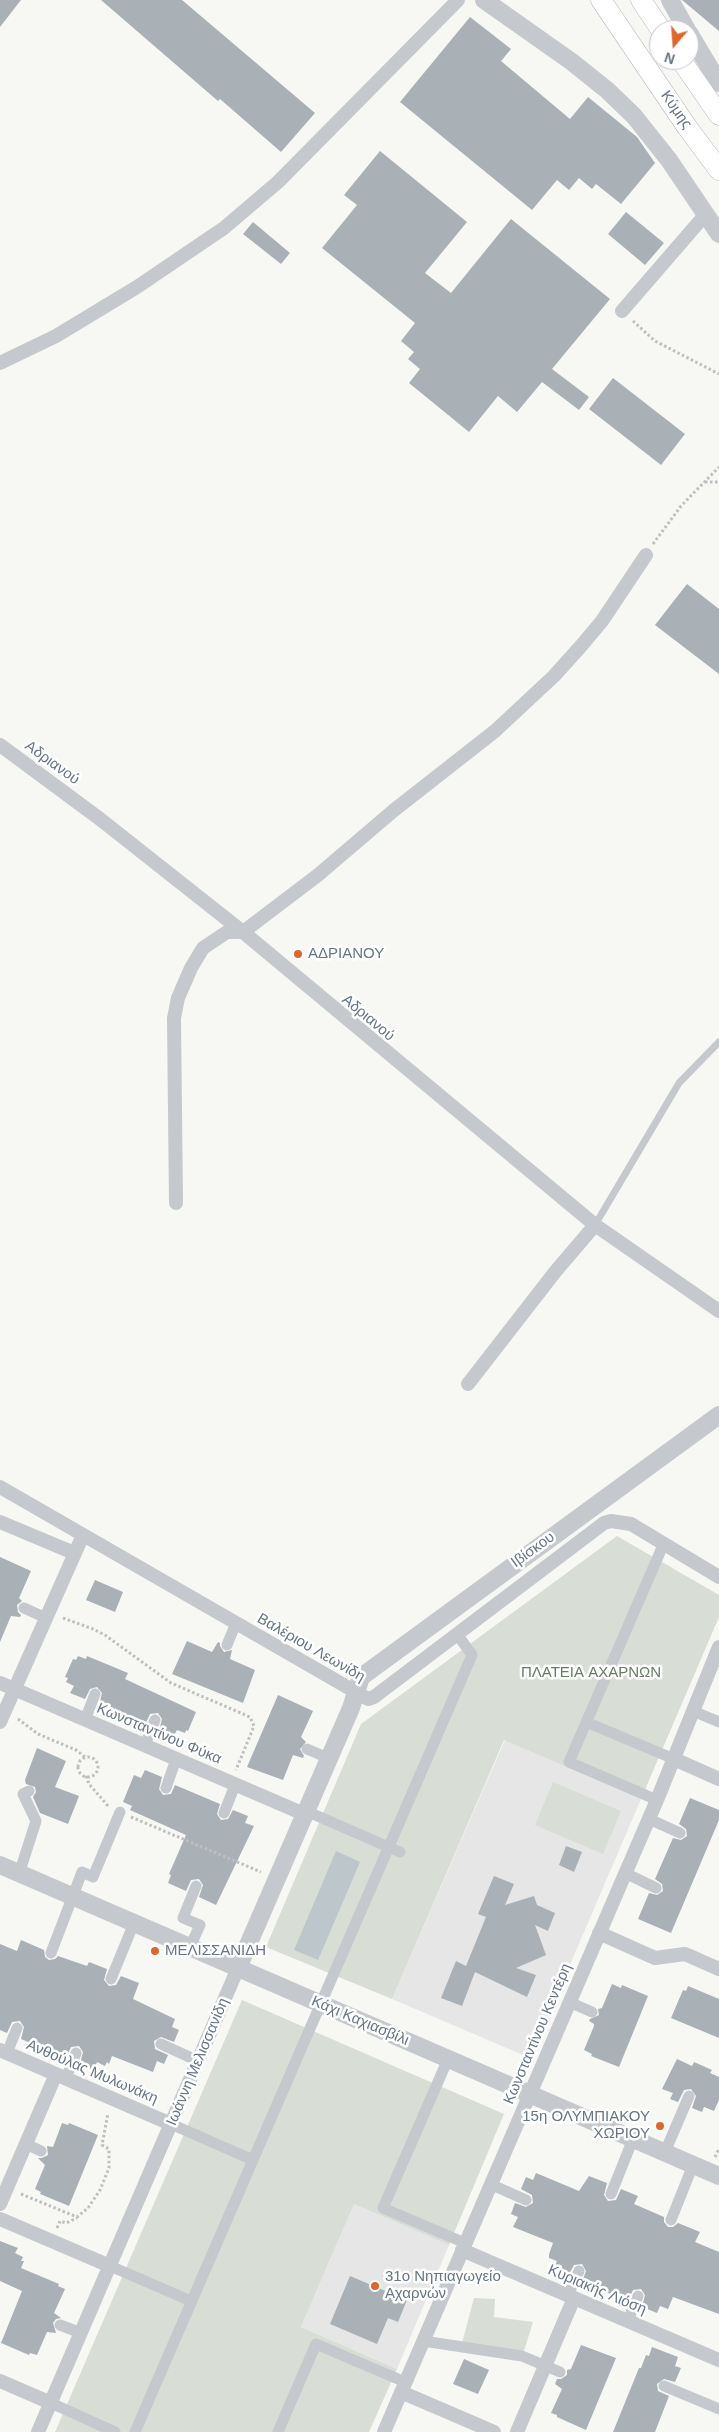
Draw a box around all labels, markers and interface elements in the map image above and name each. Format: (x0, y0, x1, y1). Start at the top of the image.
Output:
north arrow (649, 20, 699, 70)
text: N (662, 49, 677, 67)
street label: Κύμης (656, 87, 696, 133)
street label: Αδριανού (21, 737, 83, 789)
place label: ΑΔΡΙΑΝΟΥ (308, 945, 384, 963)
marker: ΑΔΡΙΑΝΟΥ (292, 948, 304, 960)
street label: Αδριανού (338, 991, 398, 1045)
street label: Ιβίσκου (508, 1528, 558, 1572)
street label: Βαλέριου Λεωνίδη (254, 1610, 368, 1686)
park label: ΠΛΑΤΕΙΑ ΑΧΑΡΝΩΝ (521, 1664, 661, 1682)
street label: Κωνσταντίνου Φύκα (94, 1700, 224, 1768)
place label: ΜΕΛΙΣΣΑΝΙΔΗ (165, 1942, 266, 1960)
marker: ΜΕΛΙΣΣΑΝΙΔΗ (149, 1945, 161, 1957)
street label: Κωνσταντίνου Κεντέρη (500, 1961, 576, 2107)
street label: Κάχι Καχιασβίλι (308, 1992, 412, 2050)
street label: Ιωάννη Μελισσανίδη (163, 1996, 233, 2128)
street label: Ανθούλας Μυλωνάκη (24, 2036, 160, 2108)
place label: 15η ΟΛΥΜΠΙΑΚΟΥ ΧΩΡΙΟΥ (522, 2108, 650, 2143)
marker: 15η ΟΛΥΜΠΙΑΚΟΥ ΧΩΡΙΟΥ (654, 2120, 666, 2132)
street label: Κυριακής Λιόση (545, 2261, 649, 2319)
place label: 31ο Νηπιαγωγείο Αχαρνών (385, 2268, 501, 2303)
marker: 31ο Νηπιαγωγείο Αχαρνών (369, 2280, 381, 2292)

